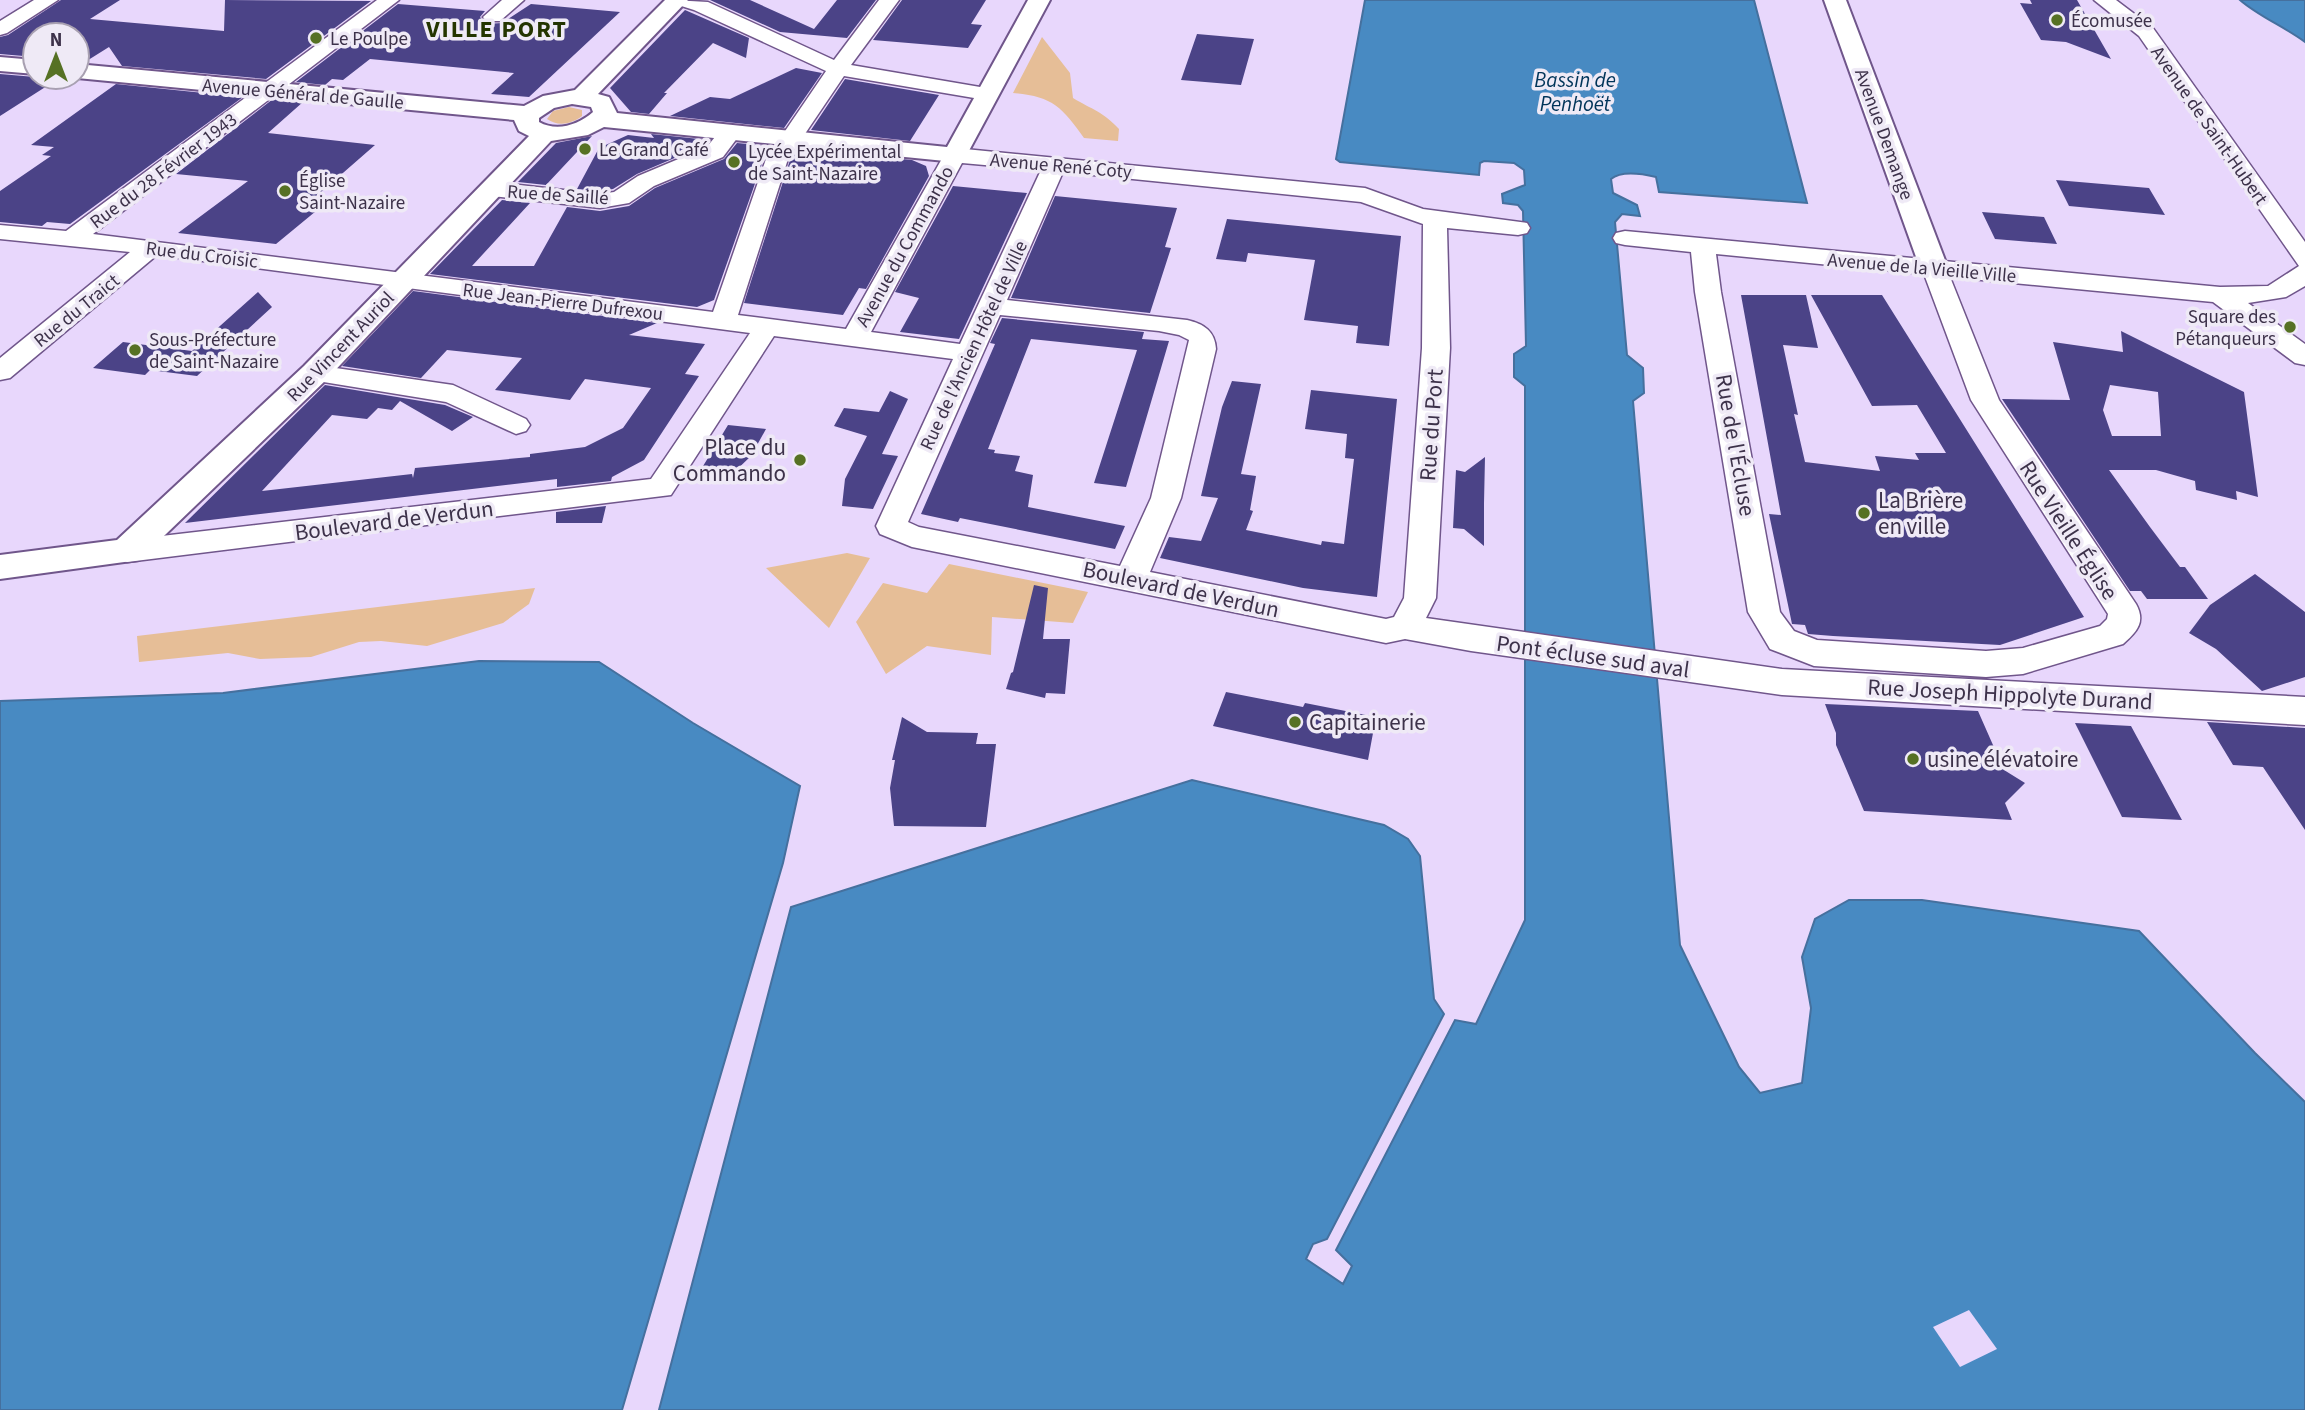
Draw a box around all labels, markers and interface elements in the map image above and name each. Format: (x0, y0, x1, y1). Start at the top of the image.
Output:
place label: Écomusée (2071, 8, 2152, 35)
district label: VILLE PORT (425, 12, 568, 47)
marker: Écomusée (2049, 12, 2065, 28)
north arrow (21, 21, 91, 91)
place label: Le Poulpe (330, 26, 408, 53)
text: N (50, 27, 62, 54)
marker: Le Poulpe (308, 30, 324, 46)
street label: Avenue de Saint-Hubert (2144, 41, 2274, 211)
water label: Bassin de Penhoët (1534, 65, 1616, 119)
street label: Avenue Demange (1847, 65, 1920, 204)
street label: Avenue Général de Gaulle (201, 72, 405, 117)
street label: Rue du 28 Février 1943 (85, 107, 243, 236)
place label: Le Grand Café (599, 137, 709, 164)
place label: Lycée Expérimental de Saint-Nazaire (748, 139, 902, 188)
marker: Le Grand Café (577, 141, 593, 157)
street label: Avenue René Coty (989, 147, 1133, 186)
marker: Lycée Expérimental de Saint-Nazaire (726, 154, 742, 170)
street label: Avenue du Commando (850, 161, 961, 332)
place label: Église Saint-Nazaire (299, 168, 405, 217)
street label: Rue de Saillé (506, 178, 610, 213)
marker: Église Saint-Nazaire (277, 183, 293, 199)
street label: Rue du Croisic (144, 235, 260, 276)
street label: Rue de l'Ancien Hôtel de Ville (914, 236, 1035, 455)
street label: Avenue de la Vieille Ville (1826, 247, 2017, 290)
street label: Rue du Traict (28, 268, 126, 354)
street label: Rue Jean-Pierre Dufrexou (461, 277, 665, 328)
street label: Rue Vincent Auriol (281, 286, 401, 408)
place label: Square des Pétanqueurs (2175, 304, 2276, 353)
marker: Square des Pétanqueurs (2282, 319, 2298, 335)
place label: Sous-Préfecture de Saint-Nazaire (149, 327, 279, 376)
marker: Sous-Préfecture de Saint-Nazaire (127, 342, 143, 358)
street label: Rue du Port (1411, 368, 1452, 482)
street label: Rue de l'Écluse (1707, 371, 1764, 519)
place label: Place du Commando (673, 431, 786, 490)
marker: Place du Commando (792, 452, 808, 468)
street label: Rue Vieille Église (2011, 454, 2126, 606)
place label: La Brière en ville (1878, 484, 1963, 543)
street label: Boulevard de Verdun (293, 492, 495, 549)
marker: La Brière en ville (1856, 505, 1872, 521)
street label: Boulevard de Verdun (1080, 553, 1282, 626)
street label: Pont écluse sud aval (1494, 627, 1692, 686)
street label: Rue Joseph Hippolyte Durand (1866, 671, 2154, 718)
place label: Capitainerie (1309, 706, 1426, 739)
marker: Capitainerie (1287, 714, 1303, 730)
place label: usine élévatoire (1927, 743, 2079, 776)
marker: usine élévatoire (1905, 751, 1921, 767)

